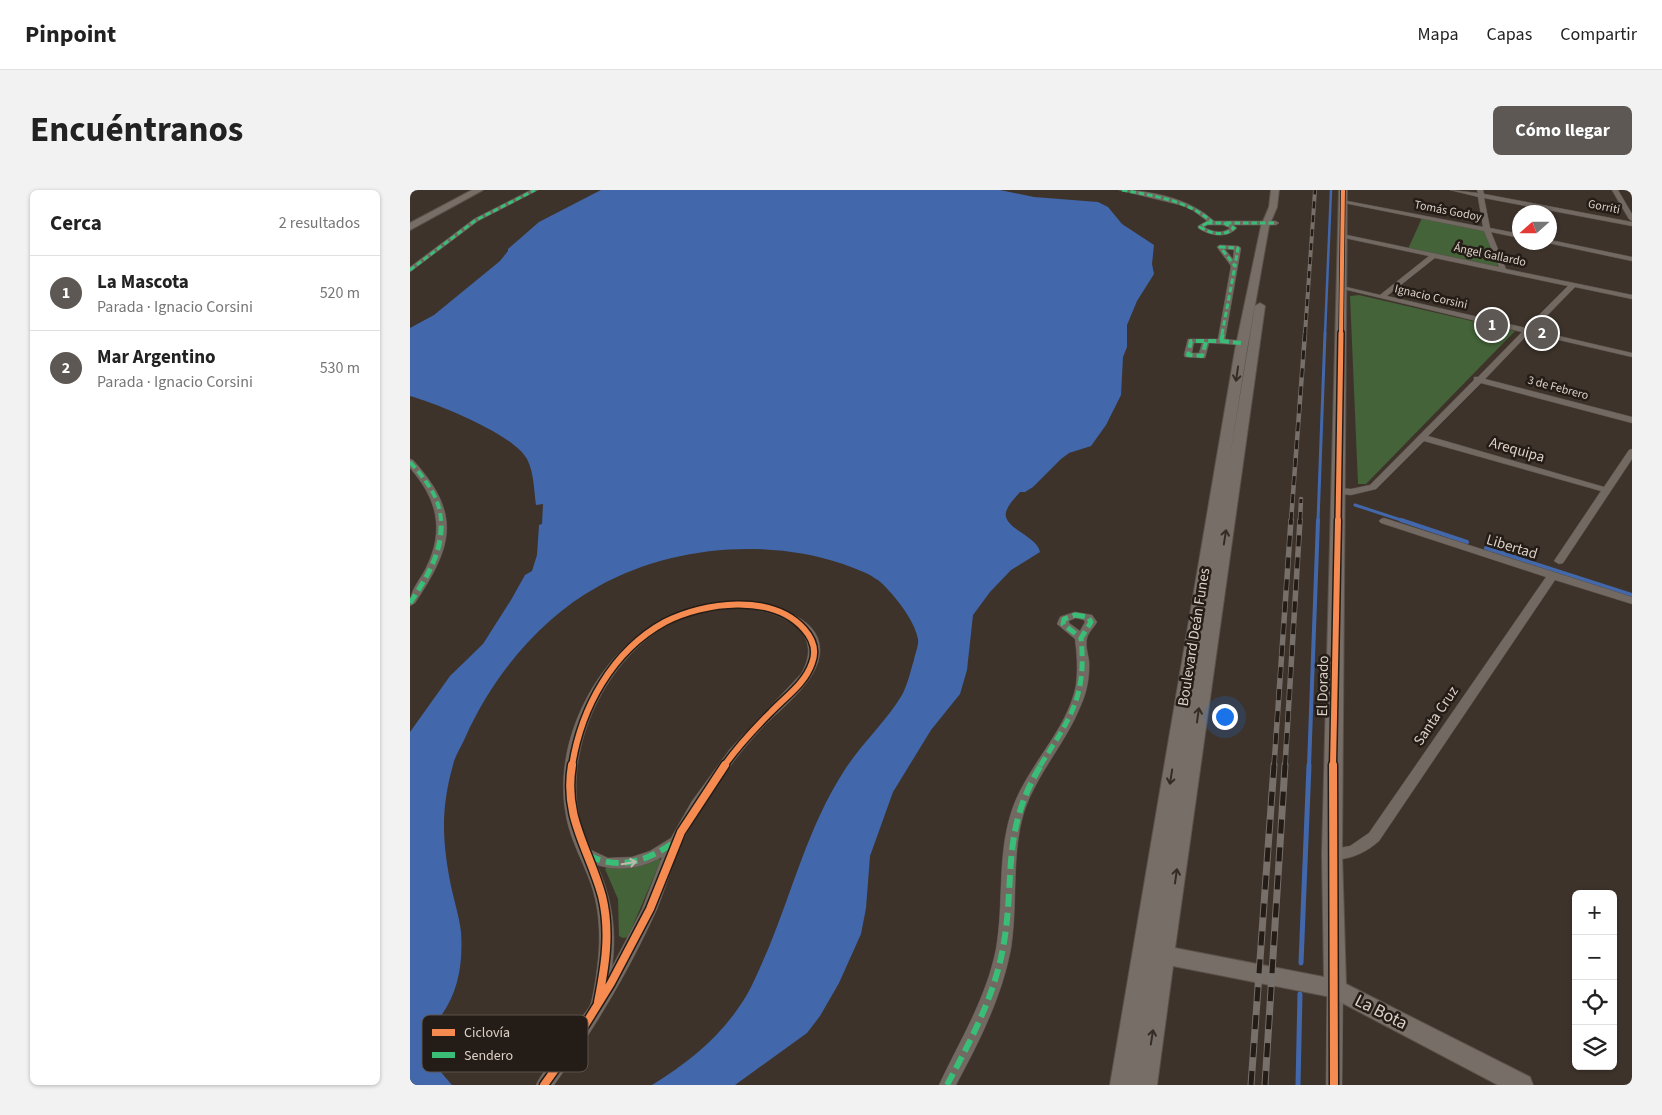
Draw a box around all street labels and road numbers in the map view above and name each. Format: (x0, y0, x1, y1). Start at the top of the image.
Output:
street label: Tomás Godoy (1413, 196, 1483, 226)
street label: Gorriti (1587, 196, 1621, 218)
street label: Ángel Gallardo (1452, 239, 1528, 271)
street label: Ignacio Corsini (1393, 280, 1469, 314)
street label: 3 de Febrero (1526, 372, 1590, 404)
street label: Arequipa (1487, 432, 1547, 468)
street label: Libertad (1484, 529, 1540, 565)
street label: Boulevard Deán Funes (1173, 566, 1215, 708)
street label: El Dorado (1312, 655, 1334, 717)
street label: Santa Cruz (1408, 682, 1464, 750)
street label: La Bota (1350, 988, 1412, 1036)

